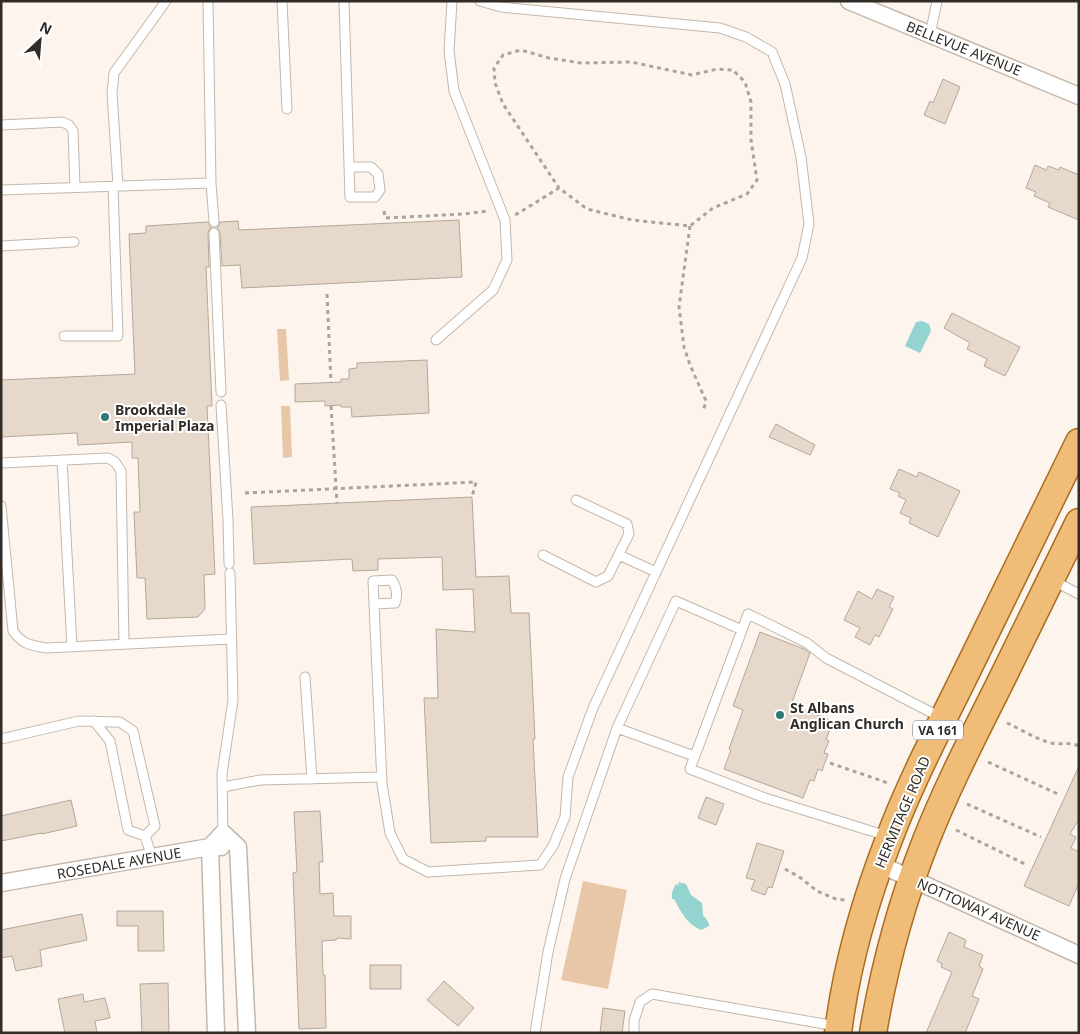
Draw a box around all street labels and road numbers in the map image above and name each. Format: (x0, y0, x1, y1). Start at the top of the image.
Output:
street label: BELLEVUE AVENUE (904, 16, 1024, 80)
road number: VA 161 (913, 720, 963, 740)
street label: HERMITAGE ROAD (870, 753, 934, 871)
street label: ROSEDALE AVENUE (55, 843, 183, 883)
street label: NOTTOWAY AVENUE (914, 873, 1044, 945)

